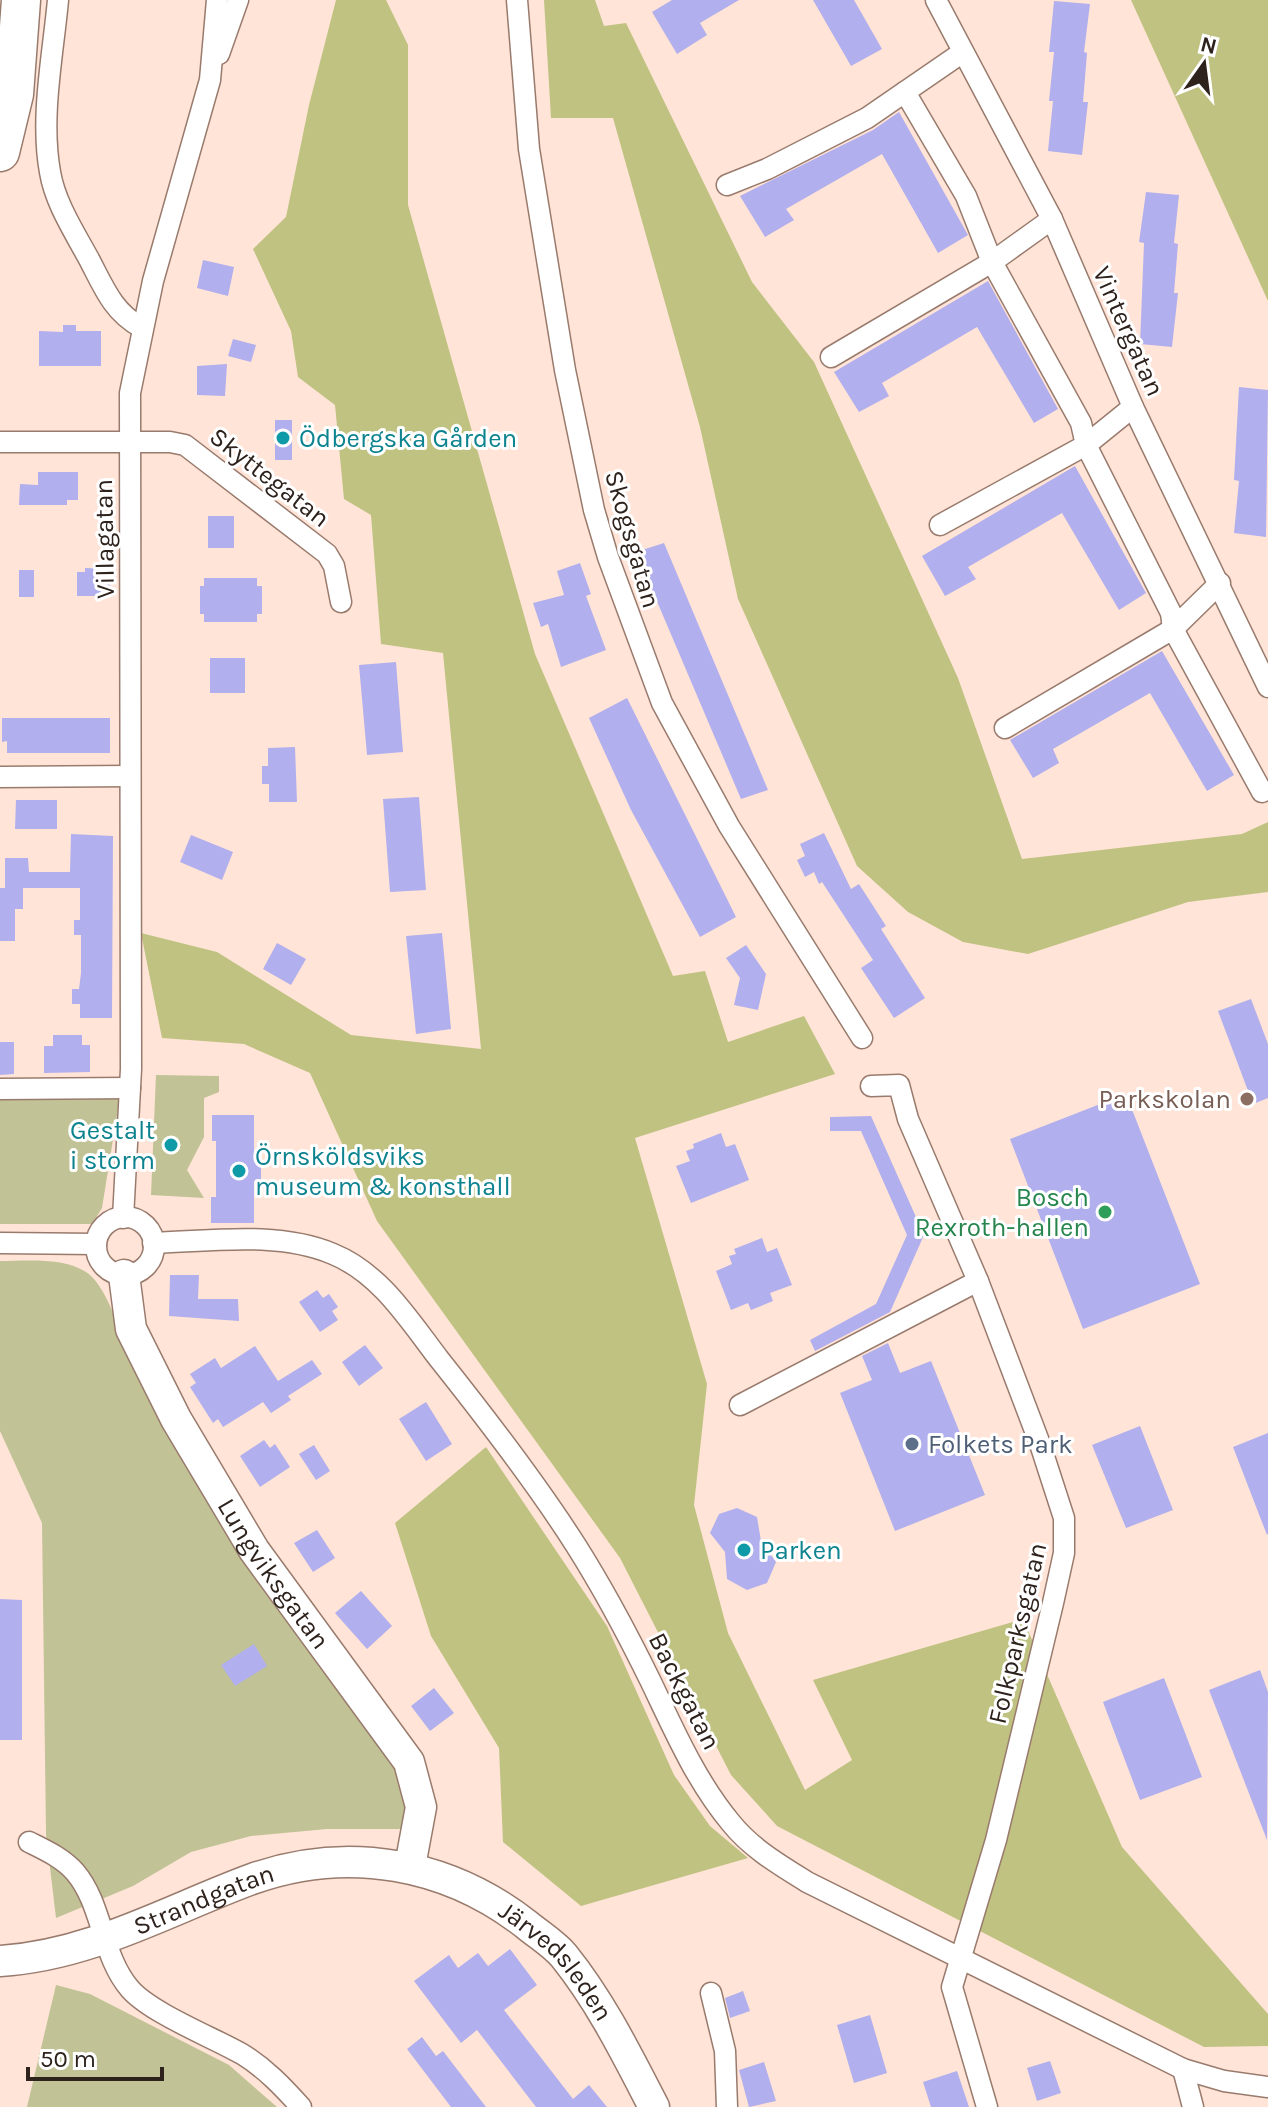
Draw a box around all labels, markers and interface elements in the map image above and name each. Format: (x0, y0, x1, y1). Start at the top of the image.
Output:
north arrow (1164, 24, 1244, 104)
text: N (1198, 31, 1219, 60)
street label: Vintergatan (1086, 261, 1171, 401)
street label: Skyttegatan (204, 421, 336, 534)
place label: Ödbergska Gården (299, 423, 517, 454)
marker: Ödbergska Gården (274, 429, 292, 447)
street label: Skogsgatan (598, 467, 667, 612)
street label: Villagatan (88, 479, 121, 599)
place label: Parkskolan (1098, 1084, 1231, 1115)
marker: Parkskolan (1238, 1090, 1256, 1108)
place label: Gestalt i storm (70, 1115, 155, 1176)
marker: Gestalt i storm (162, 1136, 180, 1154)
place label: Örnsköldsviks museum & konsthall (255, 1141, 511, 1202)
marker: Örnsköldsviks museum & konsthall (230, 1162, 248, 1180)
place label: Bosch Rexroth-hallen (915, 1182, 1089, 1243)
marker: Bosch Rexroth-hallen (1096, 1203, 1114, 1221)
place label: Folkets Park (928, 1429, 1073, 1460)
marker: Folkets Park (903, 1435, 921, 1453)
street label: Lungviksgatan (211, 1493, 336, 1655)
place label: Parken (760, 1535, 842, 1566)
street label: Folkparksgatan (982, 1539, 1053, 1727)
marker: Parken (735, 1541, 753, 1559)
street label: Backgatan (642, 1627, 727, 1755)
street label: Strandgatan (129, 1858, 278, 1942)
street label: Järvedsleden (493, 1895, 619, 2027)
scale bar (28, 2031, 162, 2081)
text: 50 m (40, 2045, 96, 2073)

